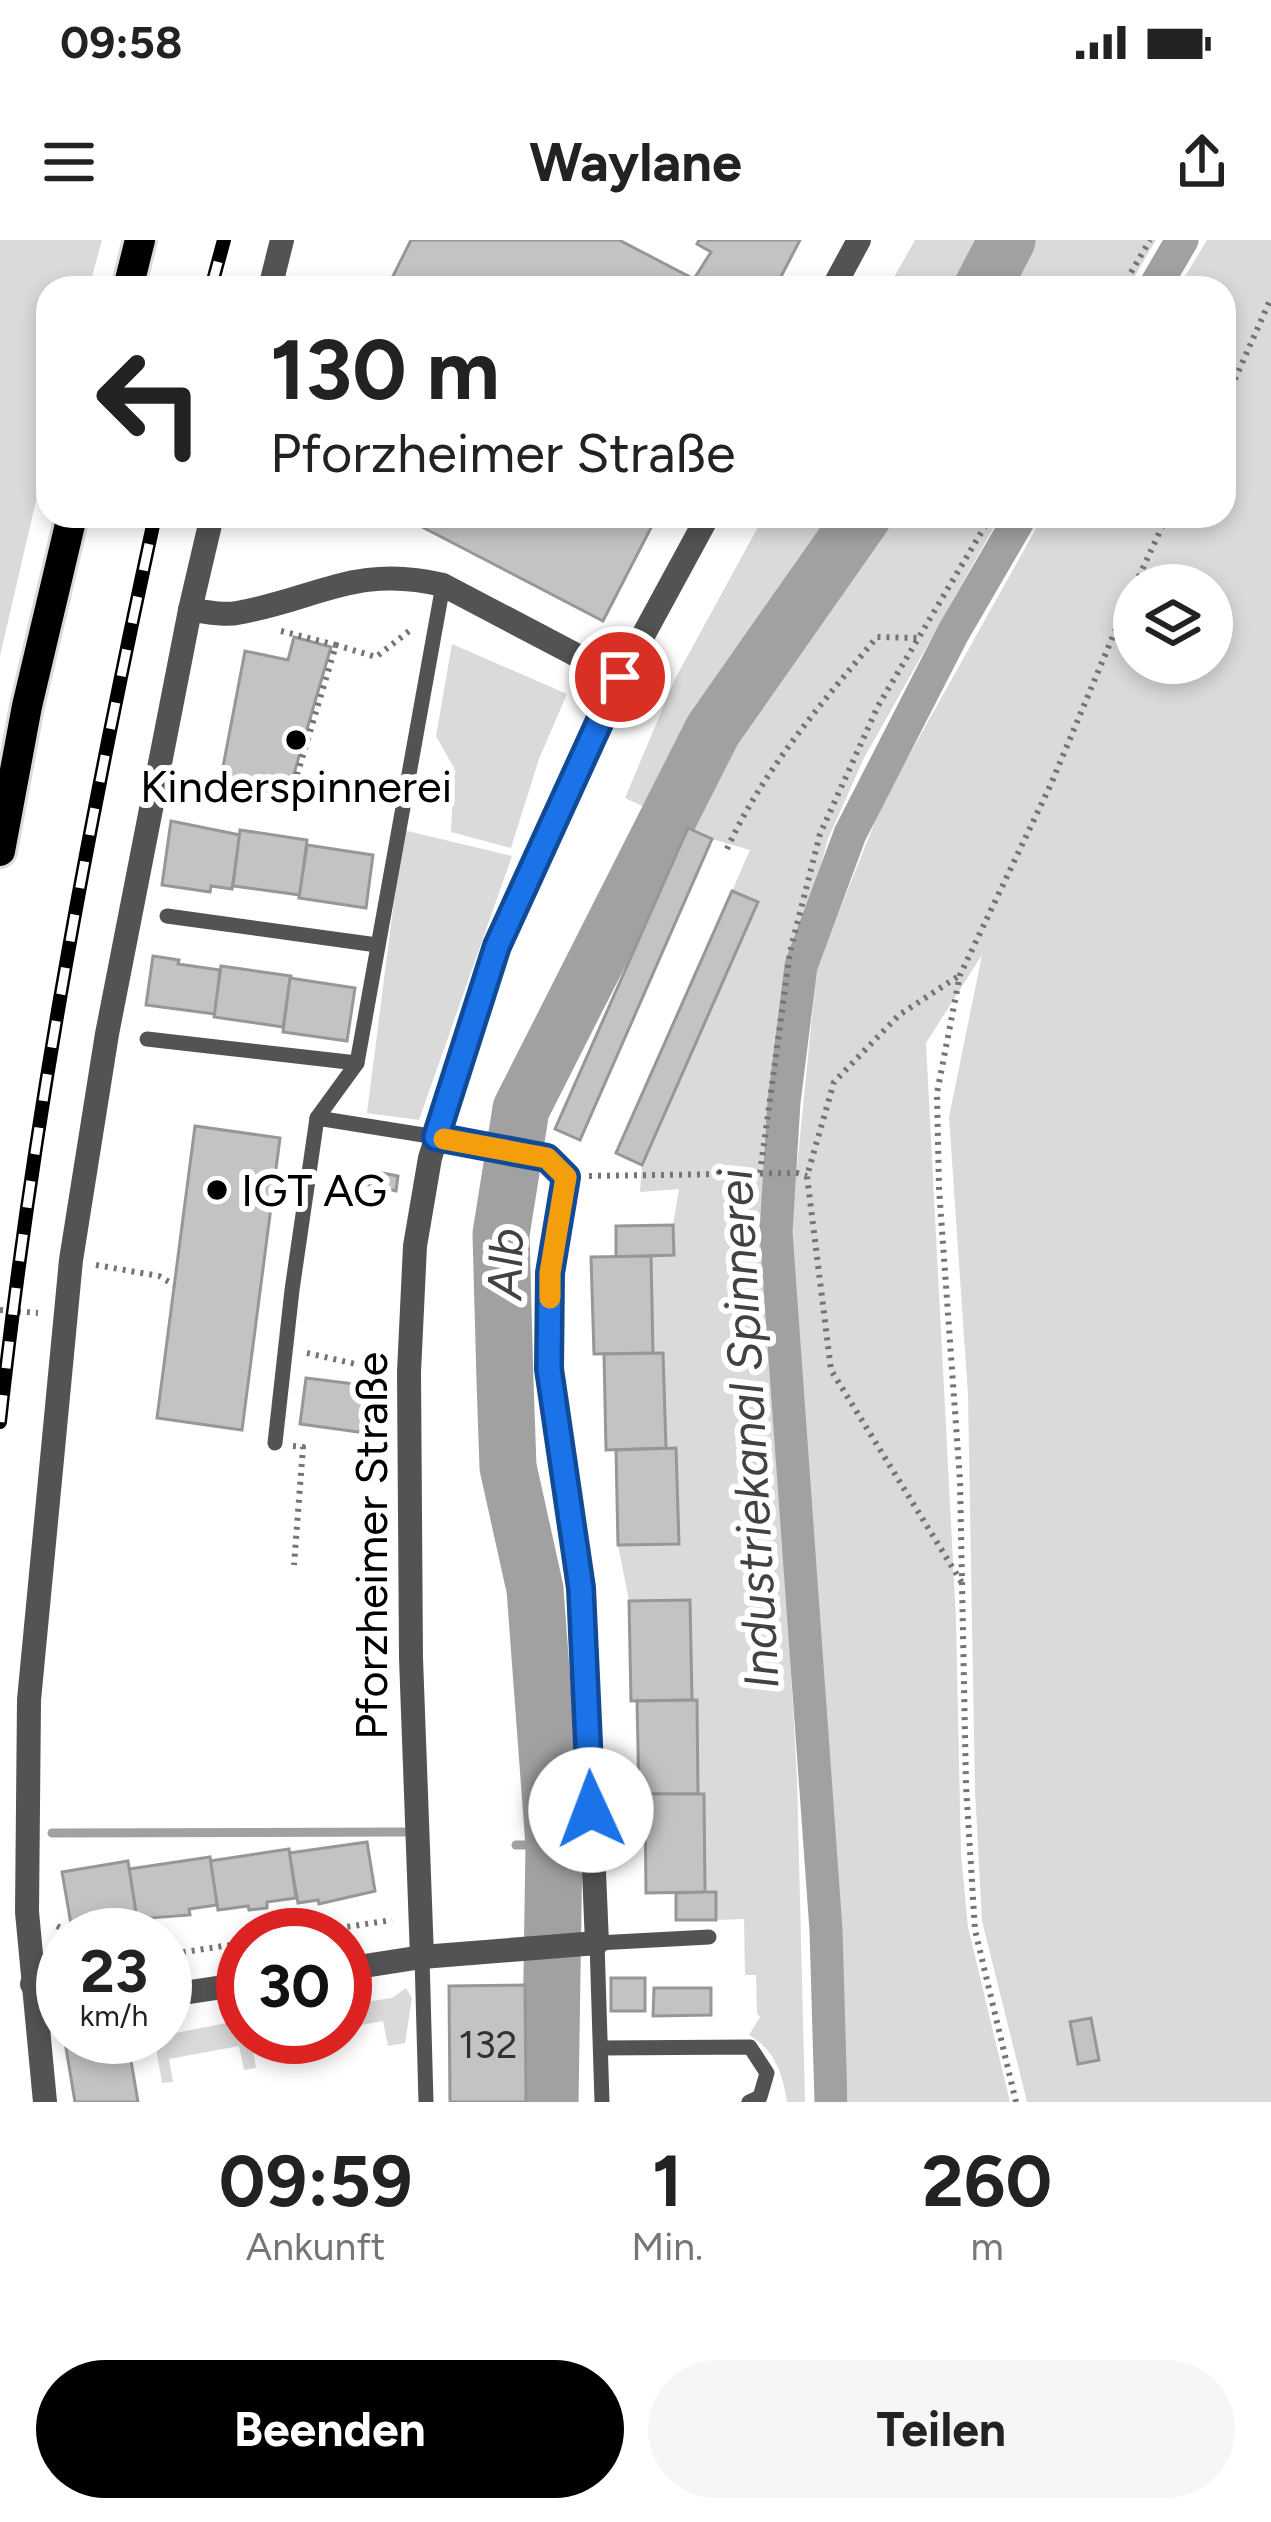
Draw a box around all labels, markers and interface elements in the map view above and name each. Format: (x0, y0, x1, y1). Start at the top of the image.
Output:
text: 09:58 (60, 15, 183, 69)
icon: menu (36, 129, 102, 195)
icon: share (1169, 129, 1235, 195)
text: Waylane (529, 130, 742, 195)
text: 130 m (270, 319, 500, 420)
icon: left (72, 324, 228, 480)
text: Pforzheimer Straße (270, 421, 736, 486)
map controls (1113, 564, 1233, 684)
button: layers (1113, 564, 1233, 684)
pin (569, 626, 671, 728)
icon: arrive (587, 644, 653, 710)
marker: Kinderspinnerei (283, 727, 309, 753)
place label: Kinderspinnerei (140, 759, 452, 813)
place label: IGT AG (241, 1163, 387, 1217)
water label: Industriekanal Spinnerei (705, 1167, 791, 1691)
marker: IGT AG (204, 1177, 230, 1203)
water label: Alb (475, 1228, 535, 1302)
street label: Pforzheimer Straße (344, 1352, 398, 1740)
position arrow (528, 1747, 654, 1873)
speed limit sign: 30 (216, 1908, 372, 2064)
text: 23 (80, 1935, 148, 2007)
text: km/h (80, 1997, 148, 2034)
house number: 132 (458, 2021, 518, 2068)
text: 09:59 (219, 2138, 413, 2224)
text: 1 (652, 2138, 682, 2224)
text: 260 (922, 2138, 1052, 2224)
text: Ankunft (246, 2223, 386, 2270)
text: Min. (631, 2223, 703, 2270)
text: m (971, 2223, 1004, 2270)
button: Beenden (36, 2360, 624, 2498)
button: Teilen (648, 2360, 1235, 2498)

